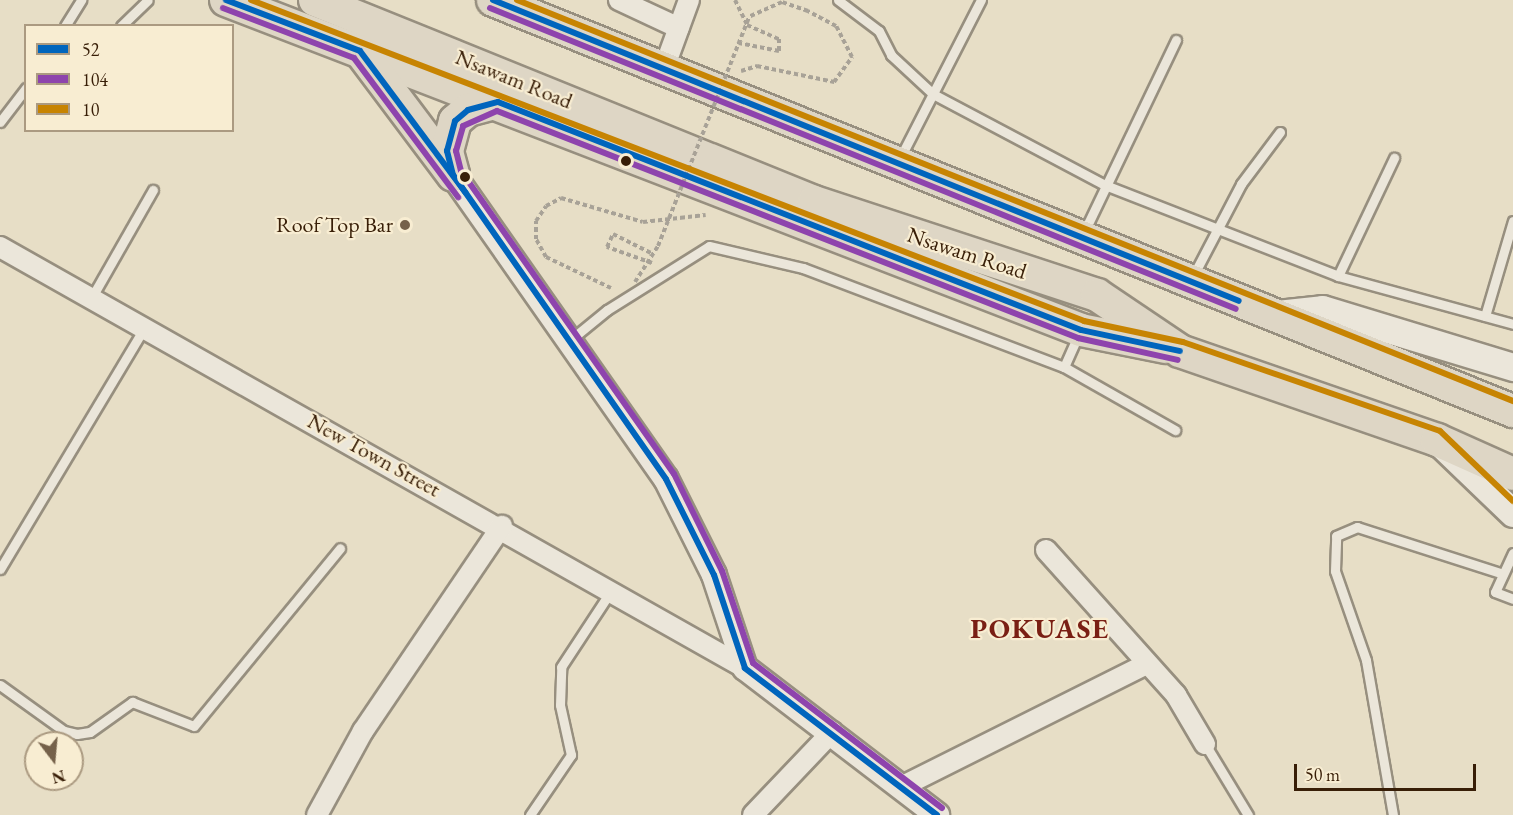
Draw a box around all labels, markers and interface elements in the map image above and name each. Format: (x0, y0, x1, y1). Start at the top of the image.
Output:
legend (24, 24, 234, 132)
text: 52 (82, 38, 99, 61)
street label: Nsawam Road (452, 44, 576, 114)
text: 104 (82, 68, 108, 91)
text: 10 (82, 98, 99, 121)
unlabelled marker (620, 155, 632, 167)
unlabelled marker (459, 171, 471, 183)
place label: Roof Top Bar (276, 212, 393, 238)
marker: Roof Top Bar (398, 218, 412, 232)
street label: Nsawam Road (904, 221, 1030, 285)
street label: New Town Street (303, 408, 445, 502)
district label: POKUASE (970, 611, 1110, 645)
north arrow (24, 731, 84, 791)
scale bar (1297, 752, 1478, 790)
text: 50 m (1305, 763, 1340, 786)
text: N (49, 765, 68, 789)

